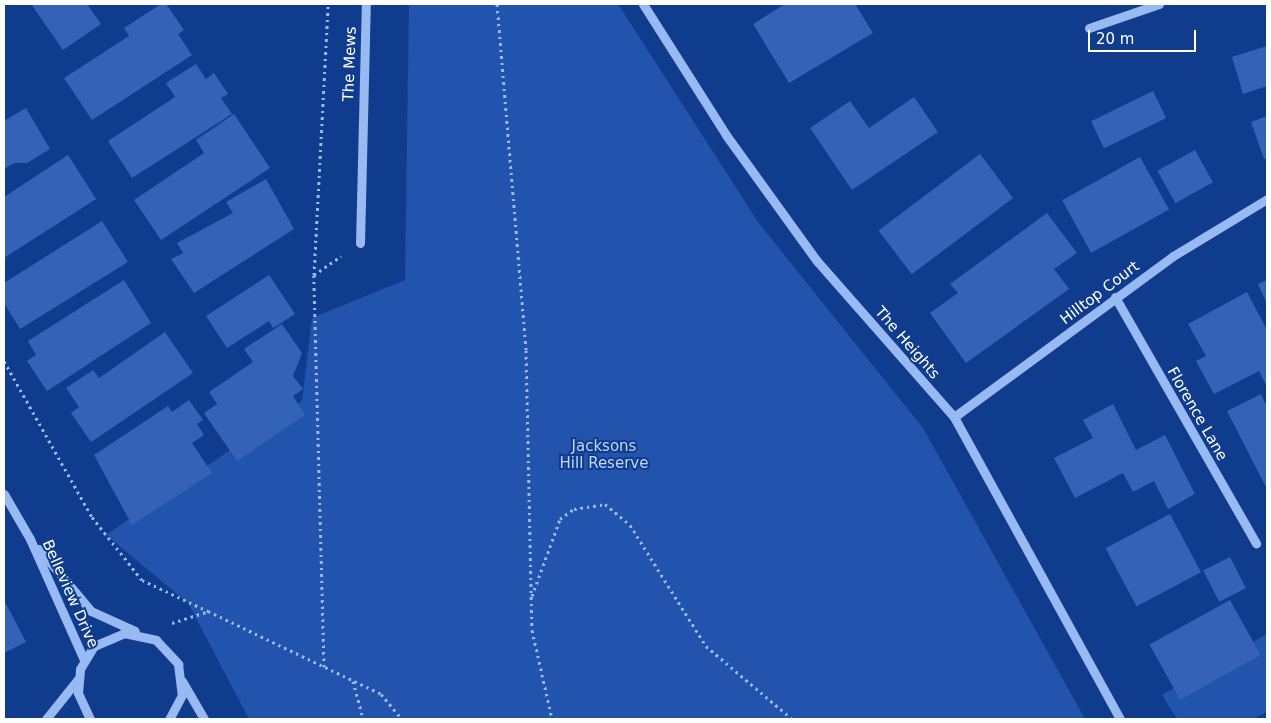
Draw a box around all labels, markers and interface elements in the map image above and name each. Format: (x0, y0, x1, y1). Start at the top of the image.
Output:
scale bar (1091, 20, 1198, 52)
street label: The Mews (340, 26, 360, 102)
text: 20 m (1096, 30, 1134, 48)
street label: Hilltop Court (1057, 257, 1143, 329)
street label: The Heights (871, 303, 943, 383)
street label: Florence Lane (1163, 364, 1231, 464)
park label: Jacksons Hill Reserve (560, 437, 648, 472)
street label: Belleview Drive (38, 537, 102, 651)

